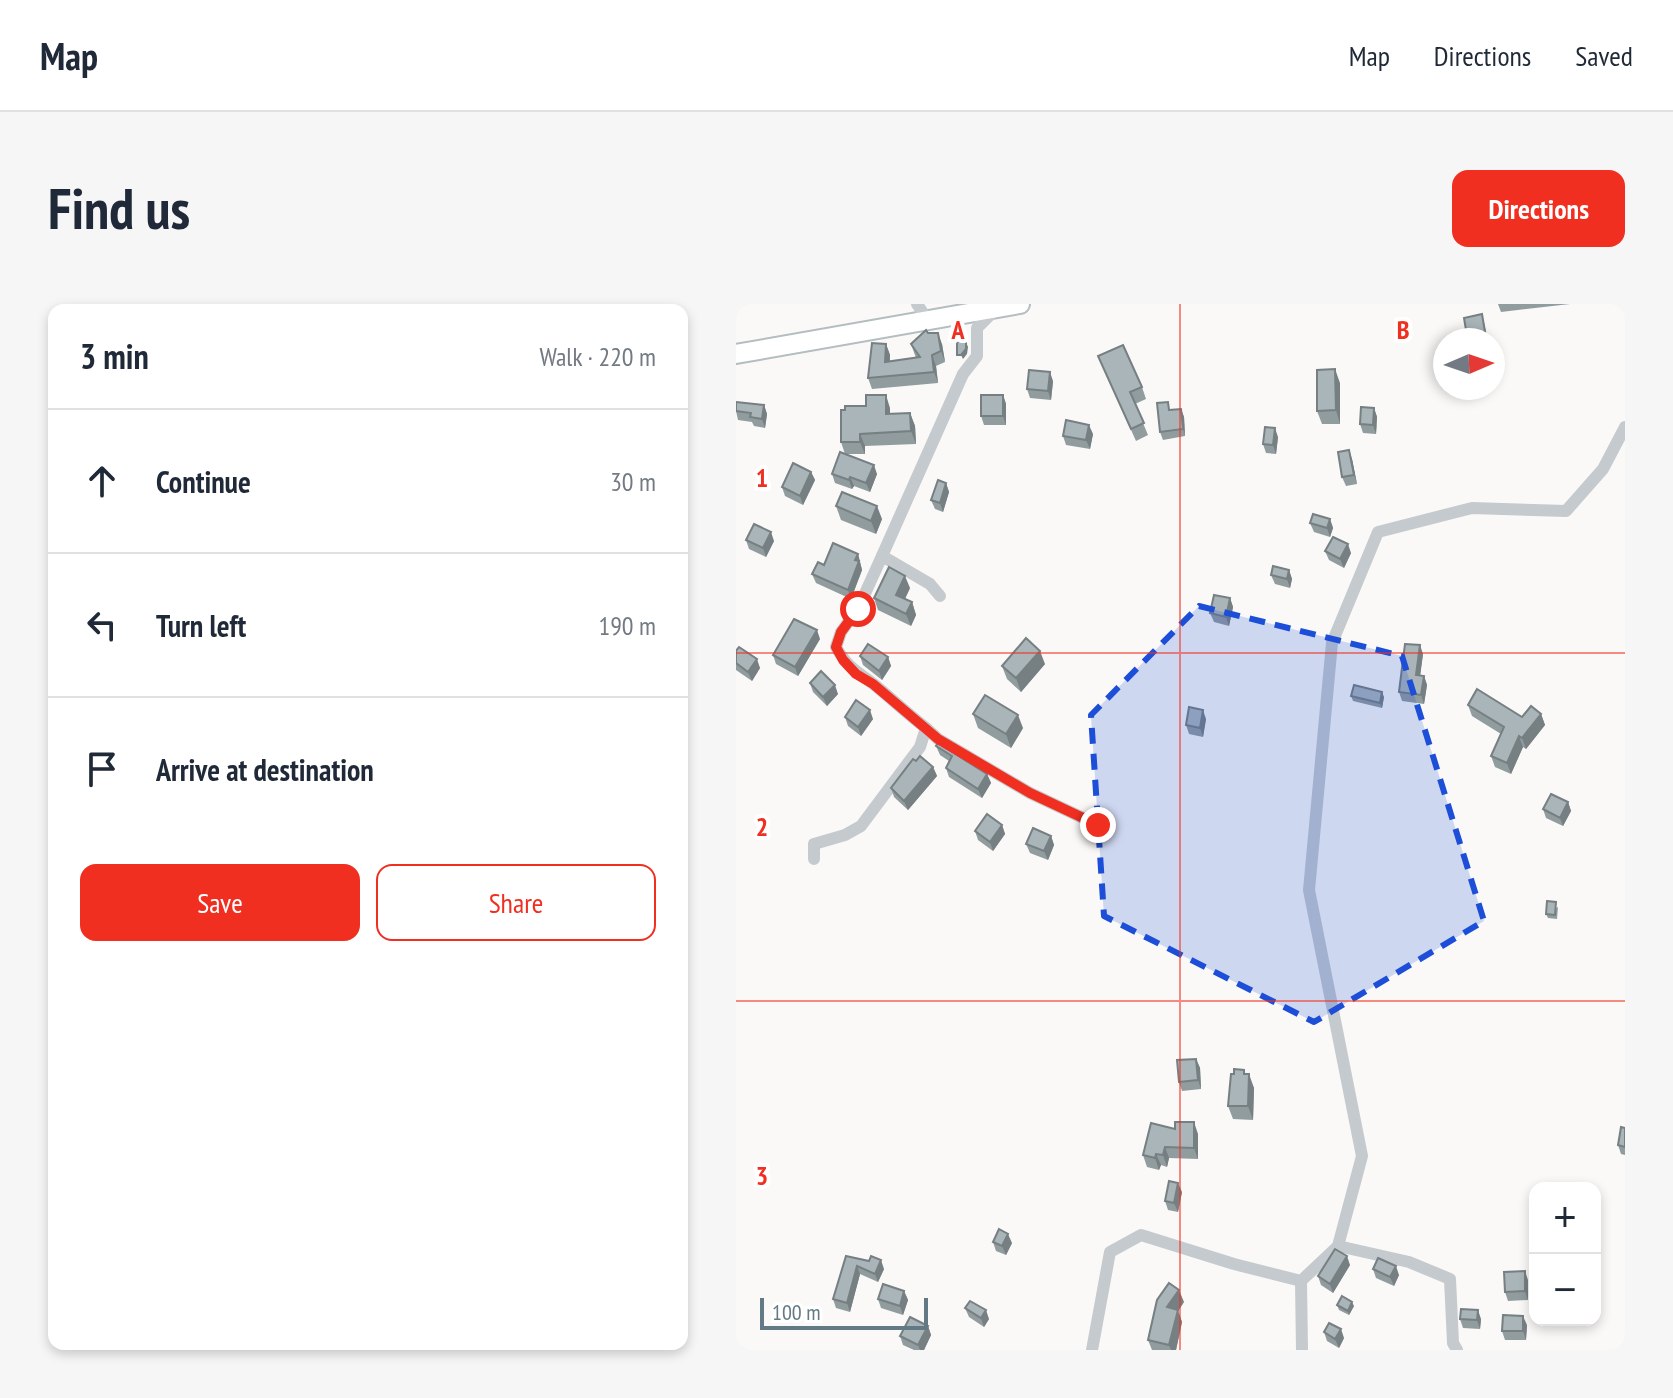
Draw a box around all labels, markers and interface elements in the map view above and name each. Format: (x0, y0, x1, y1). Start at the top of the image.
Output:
text: Map (40, 31, 98, 80)
text: Map (1349, 37, 1390, 74)
text: Directions (1434, 37, 1531, 74)
text: Saved (1575, 37, 1633, 74)
button: Directions (1452, 170, 1625, 247)
text: Find us (48, 172, 190, 244)
text: A (950, 313, 965, 346)
text: B (1397, 313, 1410, 346)
north arrow (1433, 328, 1505, 400)
text: 3 min (80, 334, 149, 378)
text: Walk · 220 m (539, 340, 656, 373)
icon: ahead (80, 459, 124, 503)
text: 1 (756, 461, 768, 494)
text: Continue (156, 462, 251, 501)
text: 30 m (610, 465, 656, 498)
route start (840, 591, 876, 627)
icon: left (80, 603, 124, 647)
text: Turn left (156, 606, 246, 645)
text: 190 m (598, 609, 656, 642)
icon: arrive (80, 747, 124, 791)
text: Arrive at destination (156, 750, 374, 789)
route end (1080, 807, 1116, 843)
text: 2 (756, 810, 768, 843)
button: Save (80, 864, 360, 941)
button: Share (376, 864, 656, 941)
text: 3 (756, 1159, 768, 1192)
map controls (1529, 1182, 1601, 1326)
button: + (1529, 1182, 1601, 1254)
button: − (1529, 1254, 1601, 1326)
scale bar (760, 1294, 928, 1330)
text: 100 m (772, 1298, 821, 1326)

